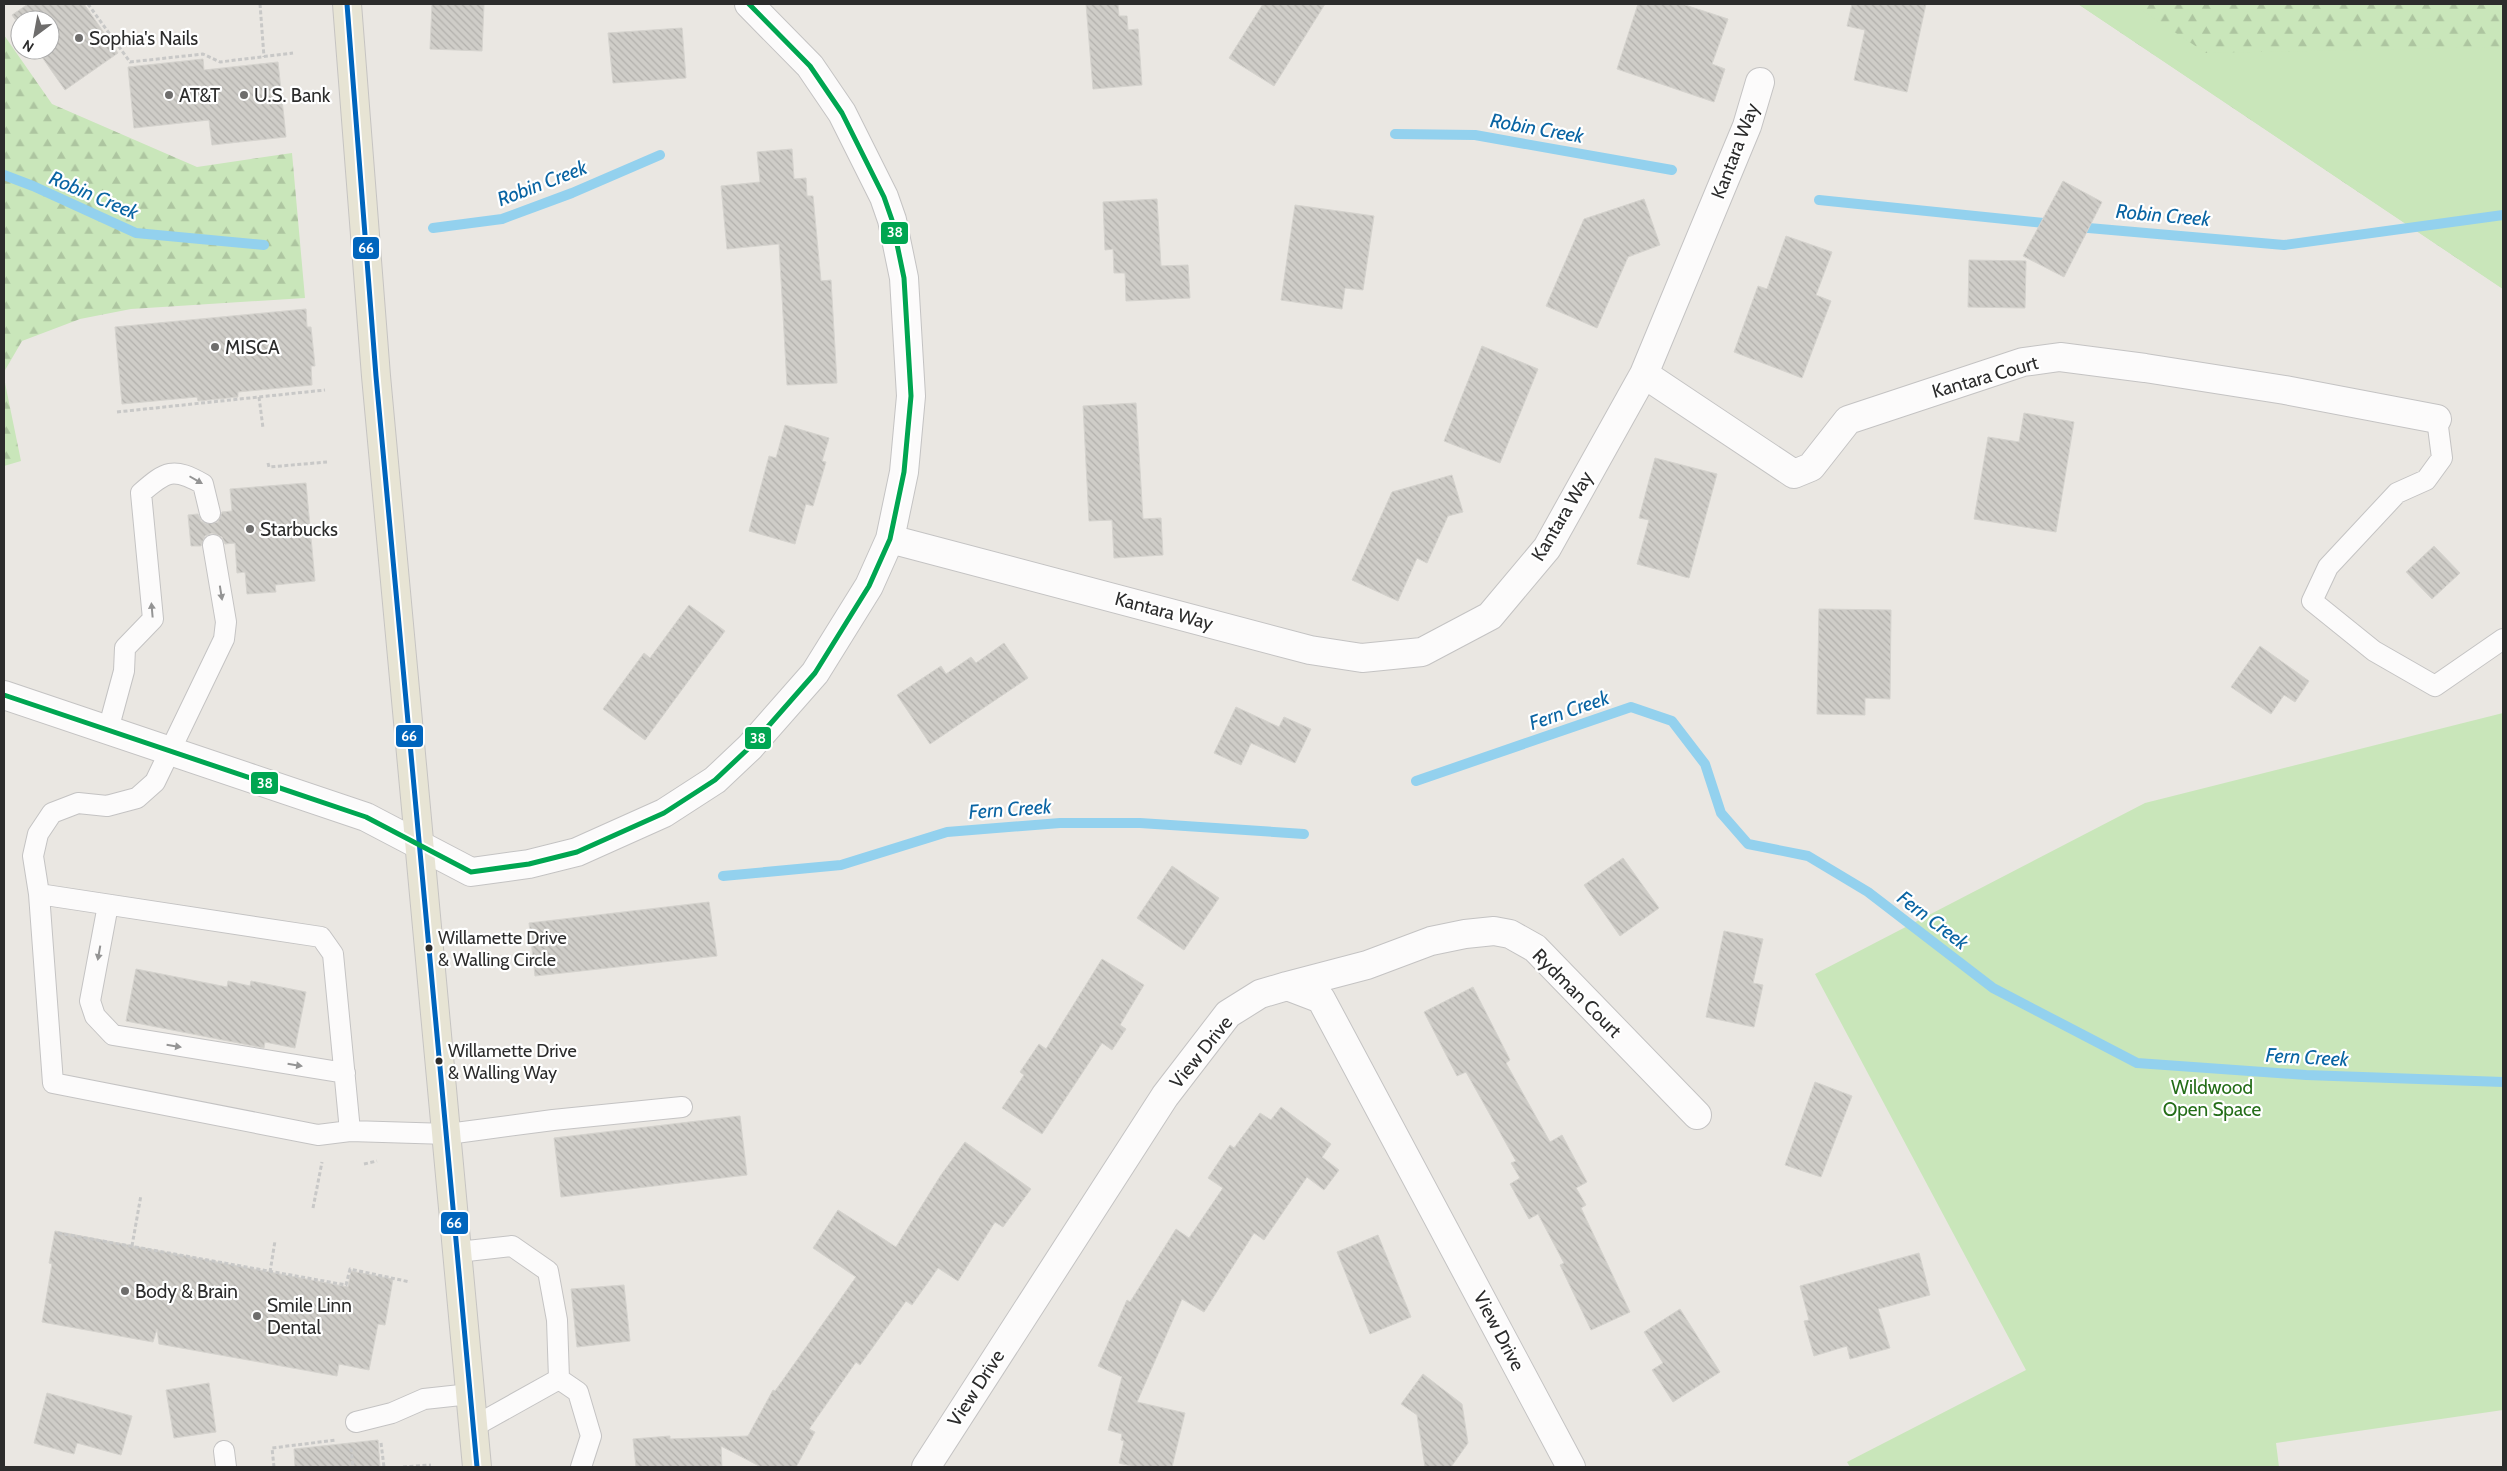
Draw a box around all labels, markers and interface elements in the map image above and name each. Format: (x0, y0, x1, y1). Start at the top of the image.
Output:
north arrow (10, 10, 60, 60)
place label: Sophia's Nails (89, 27, 198, 50)
marker: Sophia's Nails (73, 32, 85, 44)
text: N (19, 36, 37, 56)
place label: AT&T (179, 84, 220, 107)
place label: U.S. Bank (254, 84, 331, 107)
marker: AT&T (163, 89, 175, 101)
marker: U.S. Bank (238, 89, 250, 101)
street label: Kantara Way (1706, 100, 1764, 202)
water label: Robin Creek (1488, 108, 1587, 148)
water label: Robin Creek (494, 154, 592, 211)
water label: Robin Creek (46, 165, 143, 225)
water label: Robin Creek (2115, 199, 2213, 231)
line badge: 38 (880, 221, 909, 245)
text: 38 (887, 223, 903, 241)
line badge: 66 (352, 236, 380, 260)
text: 66 (358, 239, 374, 257)
place label: MISCA (225, 336, 280, 359)
marker: MISCA (209, 341, 221, 353)
street label: Kantara Court (1929, 351, 2041, 403)
street label: Kantara Way (1526, 467, 1598, 565)
one-way arrow (189, 475, 202, 484)
place label: Starbucks (260, 518, 338, 541)
marker: Starbucks (244, 523, 256, 535)
one-way arrow (218, 585, 226, 601)
street label: Kantara Way (1112, 587, 1216, 635)
one-way arrow (148, 602, 156, 618)
water label: Fern Creek (1526, 685, 1614, 735)
line badge: 66 (395, 724, 424, 748)
line badge: 38 (744, 726, 772, 750)
text: 66 (401, 727, 417, 745)
text: 38 (750, 729, 766, 747)
line badge: 38 (250, 771, 279, 795)
text: 38 (257, 774, 273, 792)
water label: Fern Creek (968, 794, 1054, 824)
water label: Fern Creek (1893, 885, 1975, 955)
place label: Willamette Drive & Walling Circle (438, 927, 567, 971)
marker: Willamette Drive & Walling Circle (424, 943, 434, 953)
street label: Rydman Court (1528, 944, 1627, 1043)
one-way arrow (94, 945, 102, 961)
street label: View Drive (1165, 1011, 1237, 1093)
place label: Willamette Drive & Walling Way (448, 1040, 577, 1084)
one-way arrow (167, 1043, 183, 1051)
water label: Fern Creek (2265, 1043, 2351, 1071)
marker: Willamette Drive & Walling Way (434, 1056, 444, 1066)
one-way arrow (287, 1062, 303, 1070)
park label: Wildwood Open Space (2163, 1076, 2262, 1121)
line badge: 66 (440, 1211, 469, 1235)
text: 66 (446, 1214, 462, 1232)
place label: Body & Brain (135, 1280, 238, 1303)
marker: Body & Brain (119, 1285, 131, 1297)
street label: View Drive (1468, 1287, 1530, 1375)
place label: Smile Linn Dental (267, 1294, 352, 1339)
marker: Smile Linn Dental (251, 1310, 263, 1322)
street label: View Drive (943, 1345, 1009, 1431)

